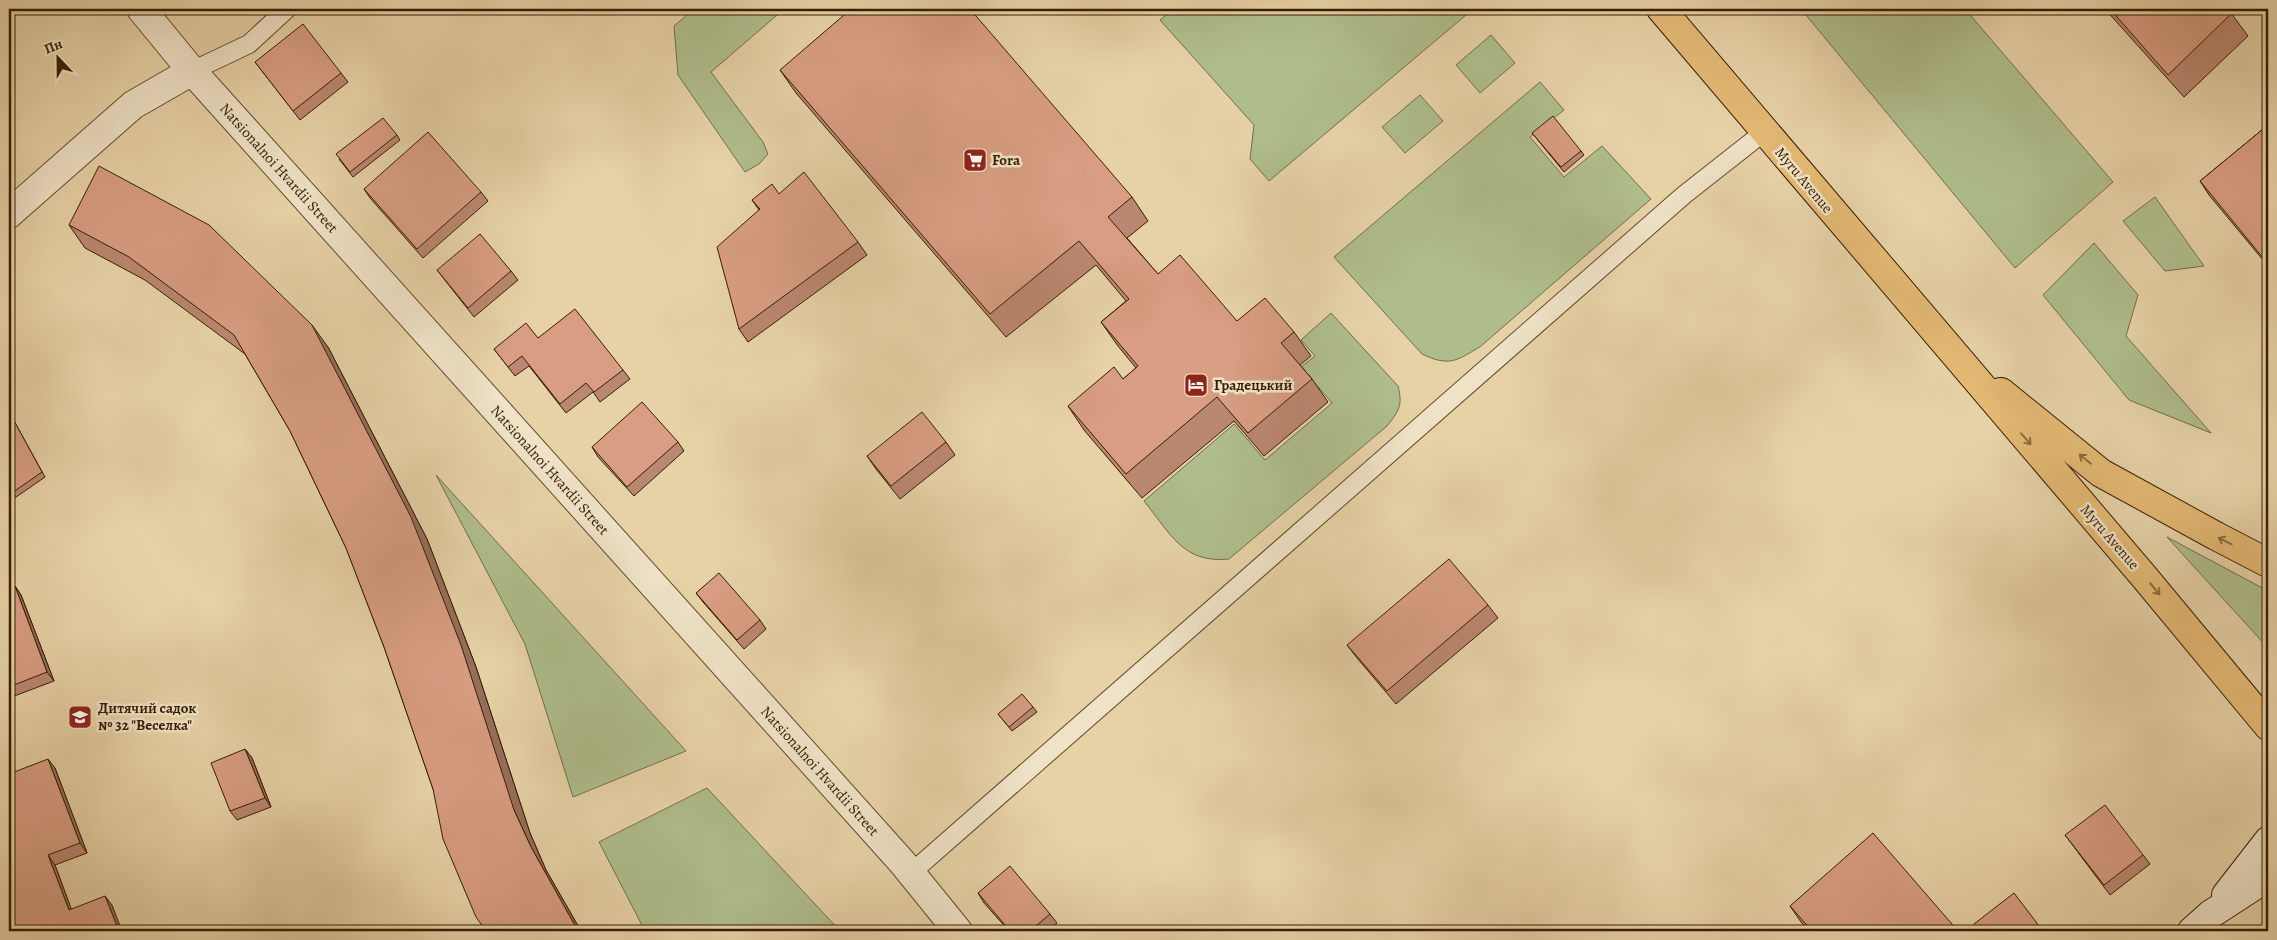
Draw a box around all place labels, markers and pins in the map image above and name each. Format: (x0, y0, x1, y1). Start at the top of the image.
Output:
supermarket icon: Fora (962, 147, 988, 173)
place label: Fora (992, 150, 1021, 170)
hotel icon: Градецький (1183, 372, 1209, 398)
place label: Градецький (1214, 375, 1292, 395)
place label: Дитячий садок № 32 "Веселка" (98, 698, 196, 735)
school or university icon: Дитячий садок № 32 "Веселка" (67, 704, 93, 730)

